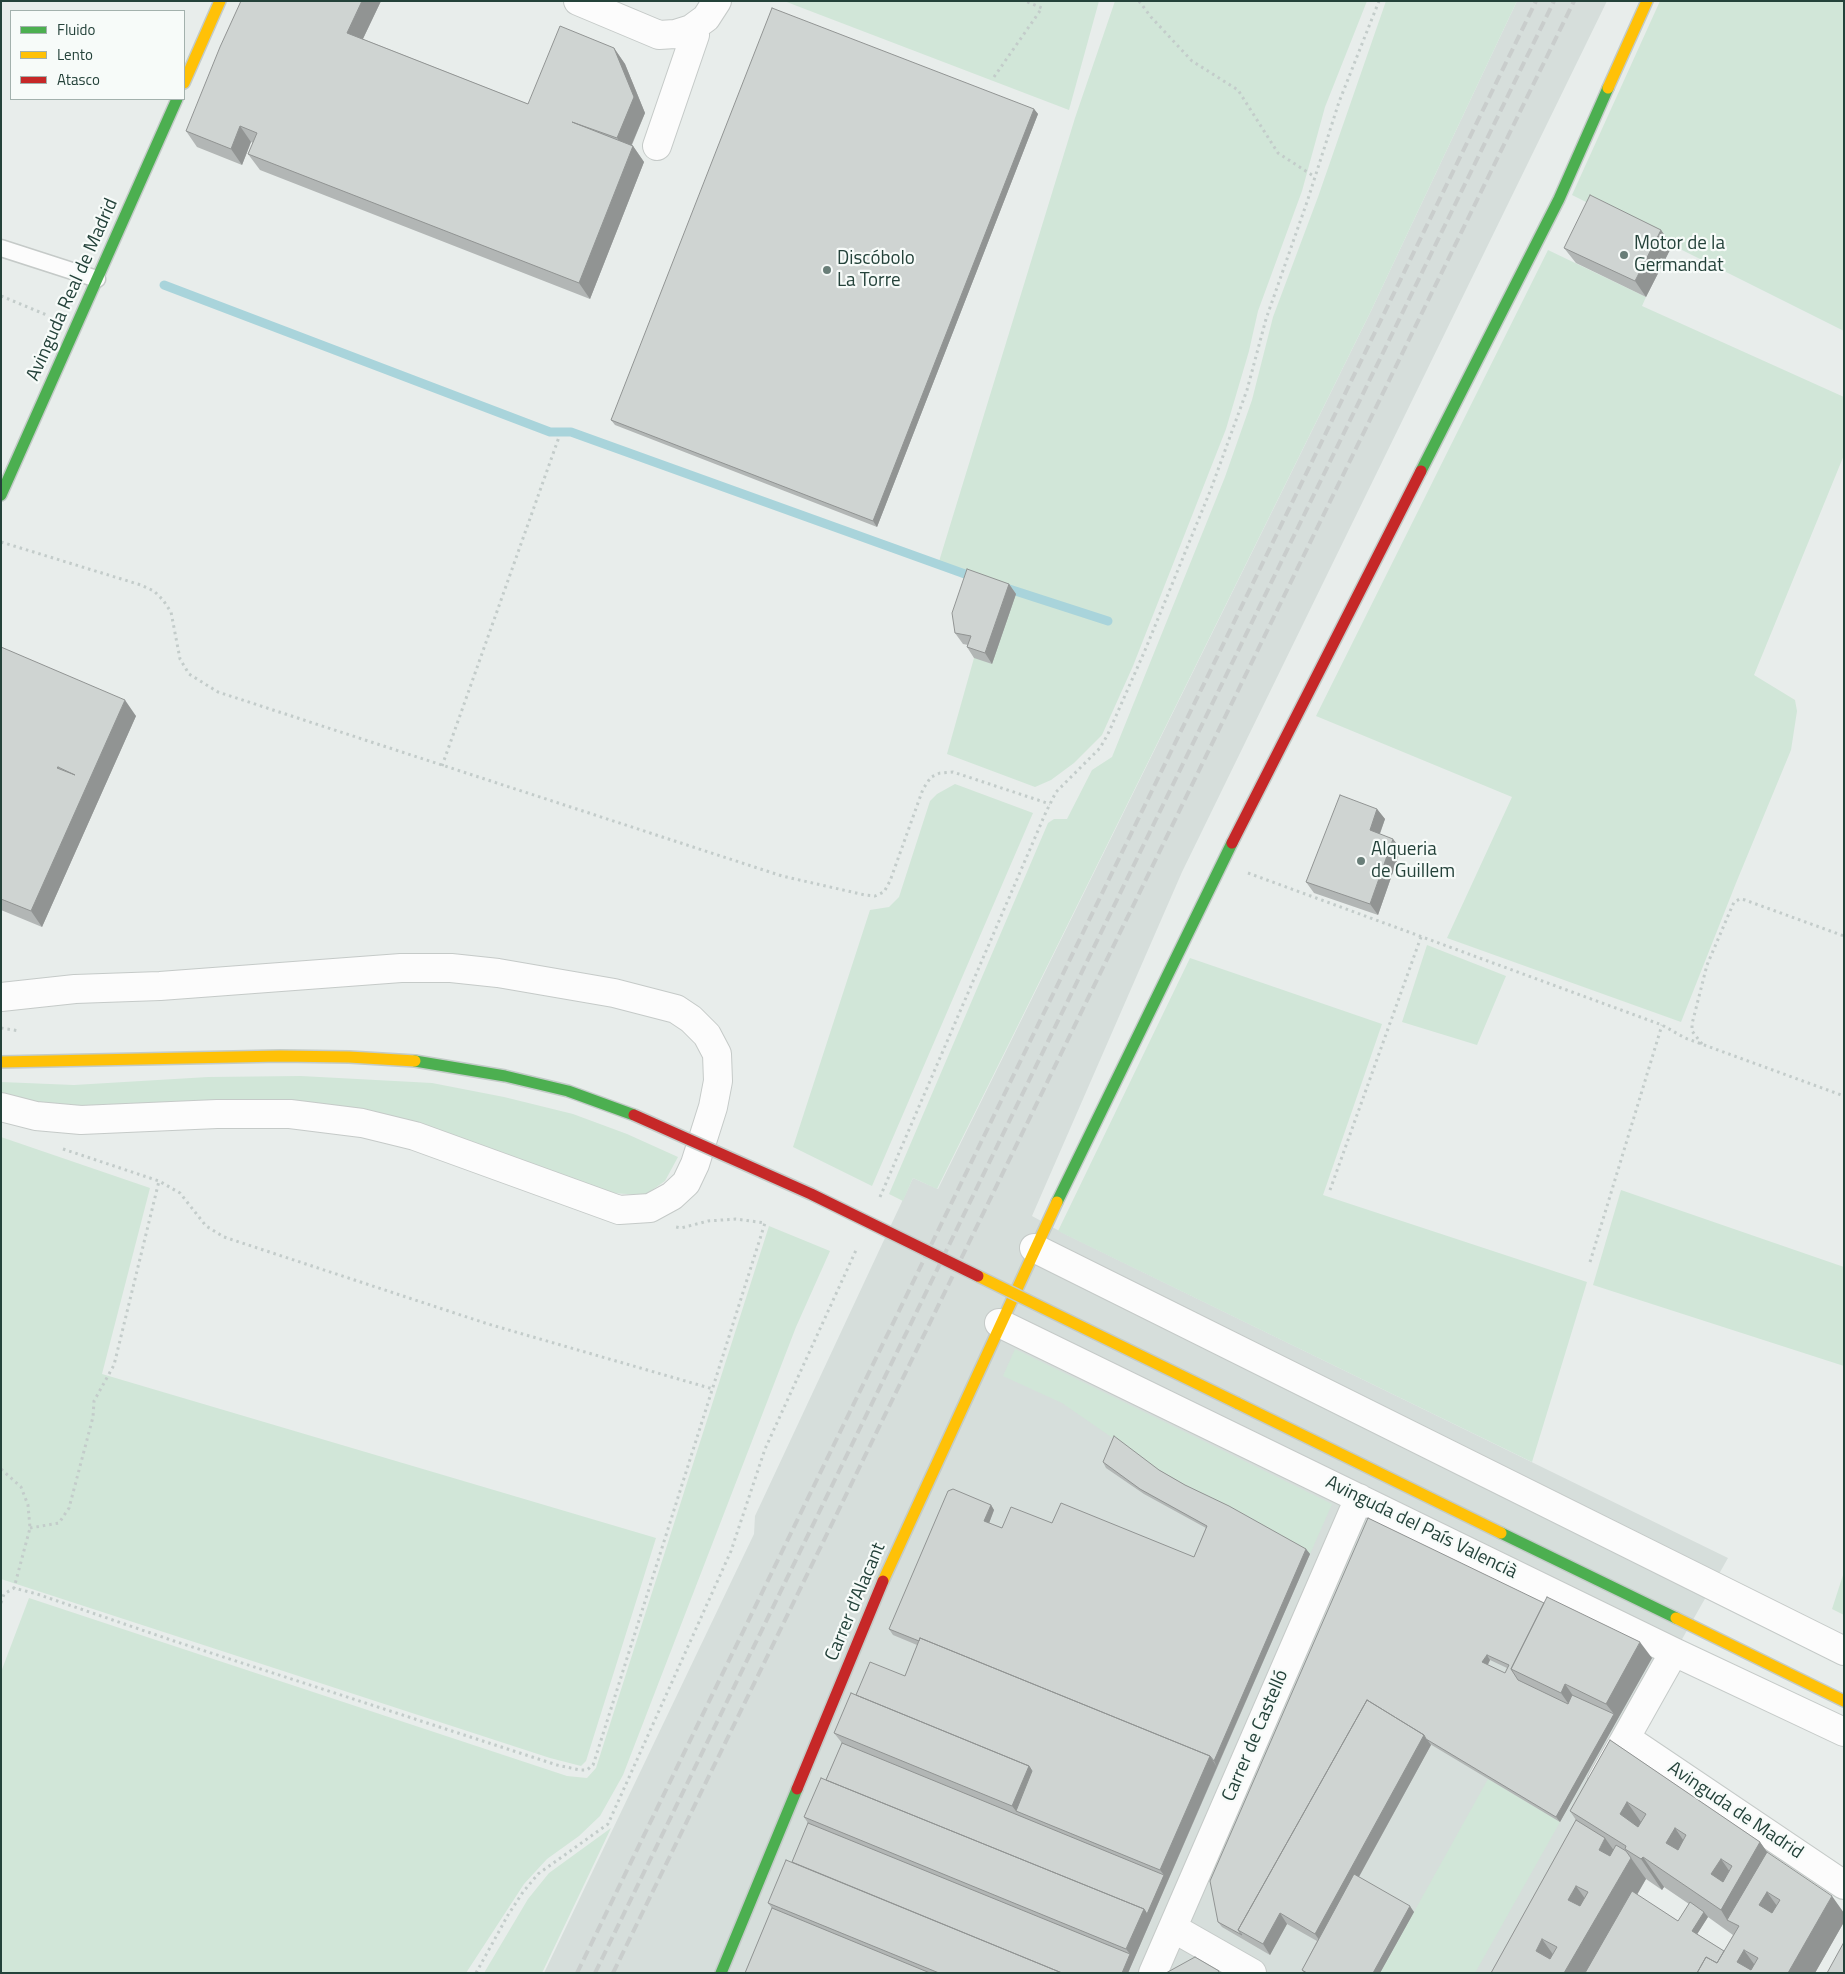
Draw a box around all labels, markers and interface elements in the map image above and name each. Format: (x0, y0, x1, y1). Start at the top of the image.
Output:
legend (10, 10, 185, 100)
text: Fluido (57, 18, 95, 41)
text: Lento (57, 43, 93, 66)
text: Atasco (57, 68, 100, 91)
street label: Avinguda Real de Madrid (22, 195, 124, 385)
place label: Motor de la Germandat (1634, 233, 1725, 277)
place label: Discóbolo La Torre (837, 248, 915, 292)
marker: Motor de la Germandat (1618, 249, 1630, 261)
marker: Discóbolo La Torre (821, 264, 833, 276)
place label: Alqueria de Guillem (1371, 839, 1455, 883)
marker: Alqueria de Guillem (1355, 855, 1367, 867)
street label: Avinguda del País Valencià (1321, 1472, 1521, 1584)
street label: Carrer d'Alacant (821, 1539, 891, 1665)
street label: Carrer de Castelló (1218, 1667, 1294, 1805)
street label: Avinguda de Madrid (1663, 1757, 1807, 1865)

